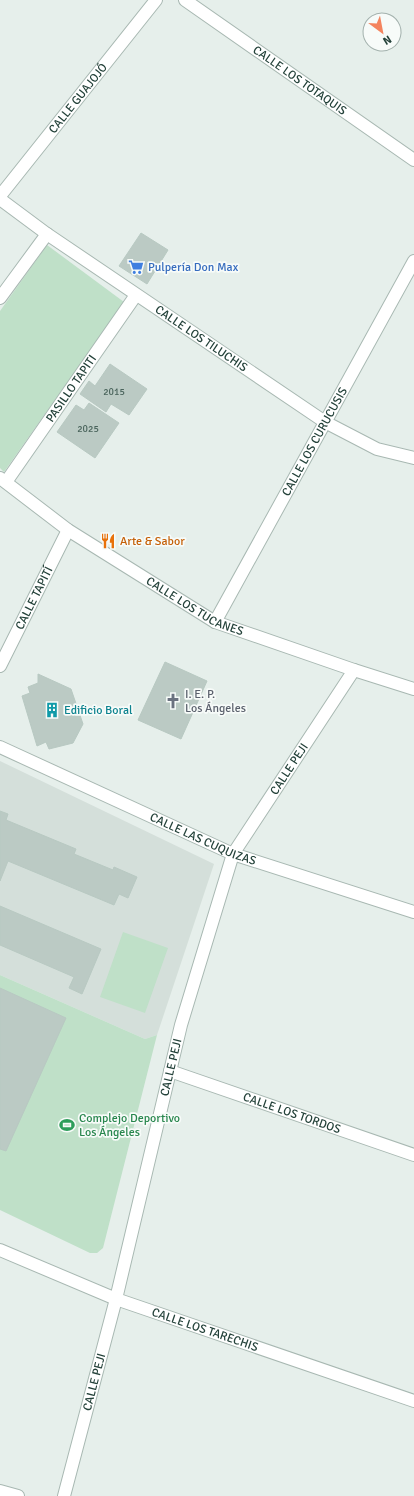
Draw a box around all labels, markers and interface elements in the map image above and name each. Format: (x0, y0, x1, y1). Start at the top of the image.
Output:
north arrow (362, 12, 402, 52)
text: N (380, 33, 394, 48)
street label: CALLE LOS TOTAQUIS (250, 43, 350, 119)
street label: CALLE GUAJOJÓ (46, 60, 111, 137)
supermarket icon: Pulpería Don Max (127, 258, 145, 276)
place label: Pulpería Don Max (148, 260, 239, 275)
street label: CALLE LOS TILUCHIS (152, 302, 250, 376)
street label: PASILLO TAPITI (43, 352, 100, 425)
street label: CALLE LOS CURUCUSIS (279, 385, 351, 499)
house number: 2015 (103, 386, 125, 398)
house number: 2025 (77, 423, 99, 435)
restaurant icon: Arte & Sabor (99, 532, 117, 550)
place label: Arte & Sabor (120, 534, 185, 549)
street label: CALLE TAPITÍ (12, 564, 57, 632)
street label: CALLE LOS TUCANES (143, 574, 246, 639)
place label: I. E. P. Los Ángeles (185, 687, 246, 716)
church icon: I. E. P. Los Ángeles (164, 692, 182, 710)
building icon: Edificio Boral (43, 701, 61, 719)
place label: Edificio Boral (64, 703, 133, 718)
street label: CALLE PEJI (267, 740, 312, 798)
street label: CALLE LAS CUQUIZAS (147, 810, 258, 869)
street label: CALLE PEJI (157, 1037, 186, 1098)
street label: CALLE LOS TORDOS (241, 1090, 343, 1137)
place label: Complejo Deportivo Los Ángeles (79, 1111, 180, 1140)
sports icon: Complejo Deportivo Los Ángeles (58, 1116, 76, 1134)
street label: CALLE LOS TARECHIS (150, 1305, 260, 1355)
street label: CALLE PEJI (80, 1352, 109, 1412)

